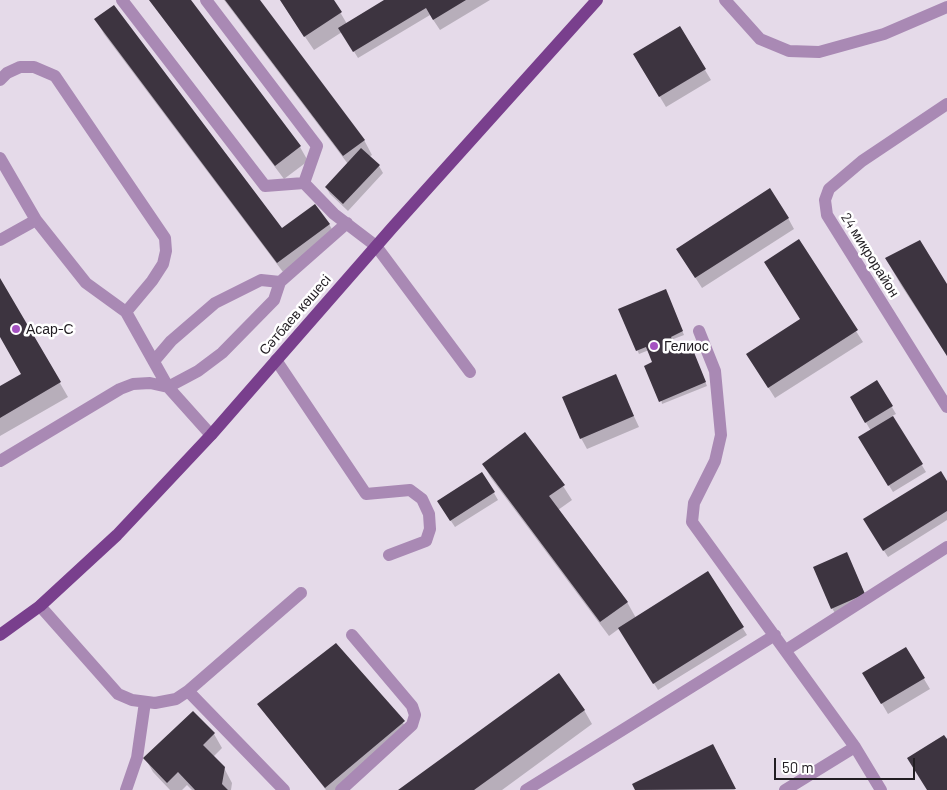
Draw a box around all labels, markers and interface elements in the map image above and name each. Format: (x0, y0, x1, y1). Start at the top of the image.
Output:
street label: 24 микрорайон (837, 210, 903, 300)
street label: Сәтбаев көшесі (256, 271, 334, 359)
place label: Асар-С (26, 321, 74, 337)
marker: Асар-С (10, 323, 22, 335)
place label: Гелиос (664, 338, 709, 354)
marker: Гелиос (648, 340, 660, 352)
scale bar (777, 748, 918, 780)
text: 50 m (782, 758, 814, 776)

